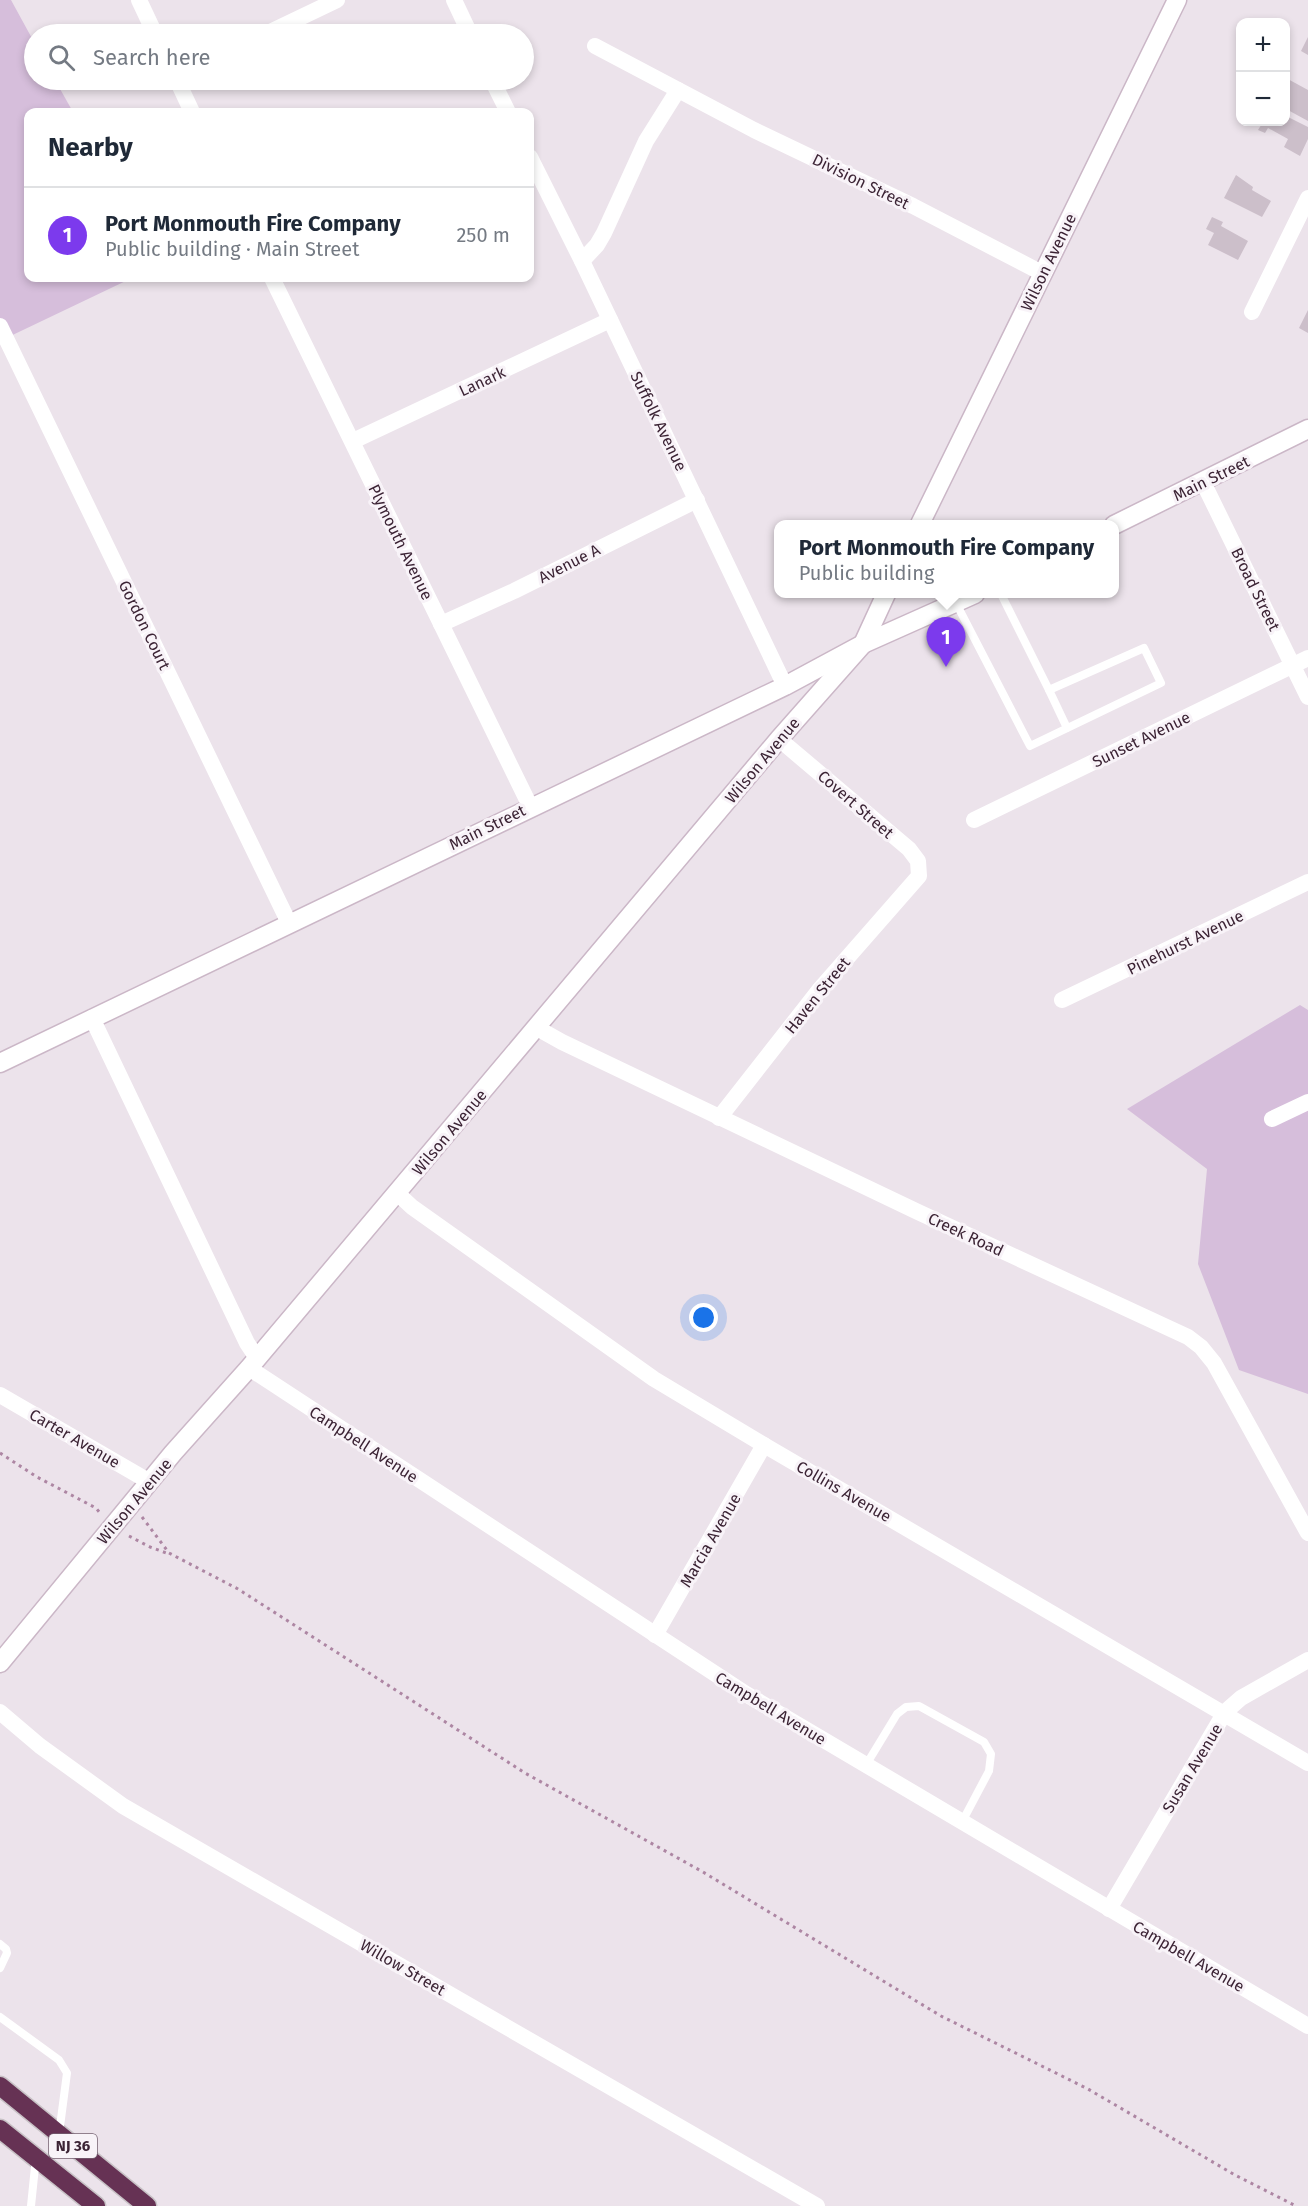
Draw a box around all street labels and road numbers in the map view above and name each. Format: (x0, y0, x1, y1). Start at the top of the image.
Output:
street label: Division Street (809, 150, 913, 213)
street label: Wilson Avenue (1017, 210, 1080, 314)
street label: Lanark (456, 362, 509, 400)
street label: Suffolk Avenue (626, 368, 691, 474)
street label: Main Street (1170, 452, 1253, 505)
street label: Plymouth Avenue (364, 481, 437, 603)
street label: Avenue A (535, 540, 604, 587)
street label: Broad Street (1227, 544, 1284, 634)
street label: Gordon Court (115, 577, 174, 673)
street label: Sunset Avenue (1089, 708, 1193, 771)
street label: Wilson Avenue (721, 714, 804, 807)
street label: Covert Street (814, 766, 898, 843)
street label: Main Street (446, 801, 529, 854)
street label: Pinehurst Avenue (1124, 906, 1247, 979)
street label: Haven Street (781, 953, 854, 1037)
street label: Wilson Avenue (408, 1086, 491, 1179)
street label: Creek Road (925, 1209, 1007, 1260)
street label: Campbell Avenue (306, 1402, 422, 1487)
street label: Carter Avenue (26, 1405, 123, 1472)
street label: Wilson Avenue (93, 1455, 176, 1548)
street label: Collins Avenue (793, 1457, 894, 1526)
street label: Marcia Avenue (676, 1490, 745, 1590)
street label: Campbell Avenue (712, 1668, 829, 1749)
street label: Susan Avenue (1158, 1720, 1227, 1816)
street label: Campbell Avenue (1130, 1917, 1248, 1996)
street label: Willow Street (357, 1935, 449, 2000)
road number: NJ 36 (49, 2134, 97, 2158)

